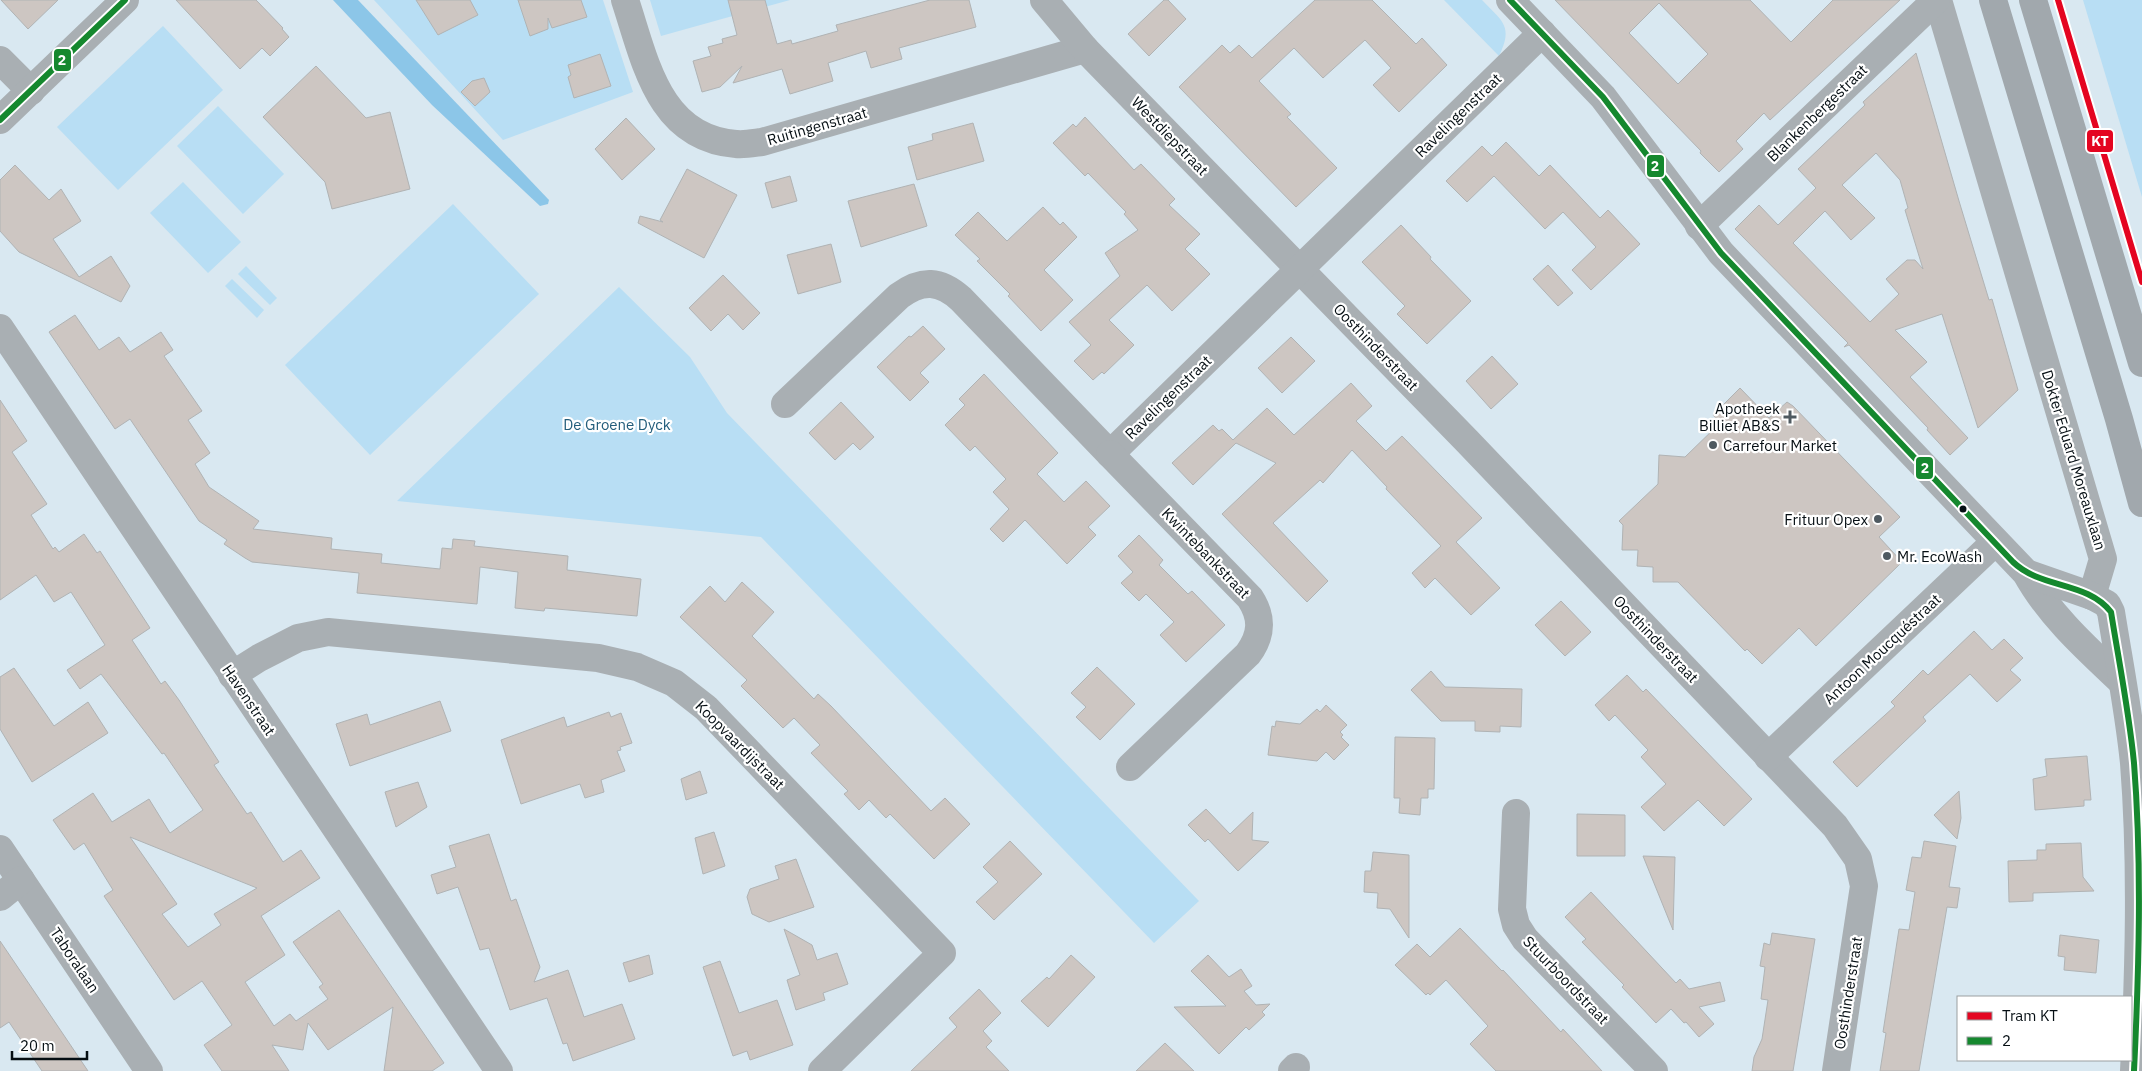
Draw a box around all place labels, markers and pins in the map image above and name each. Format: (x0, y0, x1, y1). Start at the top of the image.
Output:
place label: Apotheek Billiet AB&S (1699, 399, 1780, 435)
marker: Apotheek Billiet AB&S (1784, 411, 1796, 423)
place label: Carrefour Market (1723, 436, 1837, 455)
marker: Carrefour Market (1707, 439, 1719, 451)
unlabelled marker (1958, 504, 1968, 514)
place label: Frituur Opex (1784, 510, 1868, 529)
marker: Frituur Opex (1872, 513, 1884, 525)
place label: Mr. EcoWash (1897, 547, 1982, 566)
marker: Mr. EcoWash (1881, 550, 1893, 562)

